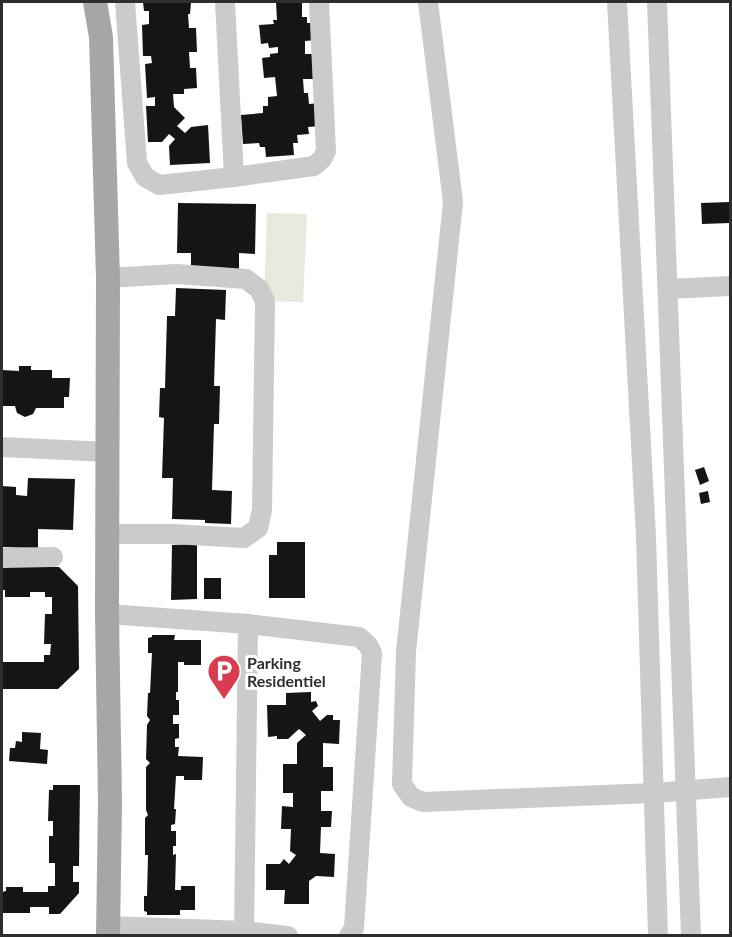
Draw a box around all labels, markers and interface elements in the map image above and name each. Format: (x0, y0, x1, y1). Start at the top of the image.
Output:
parking icon: Parking Residentiel (206, 653, 242, 700)
place label: Parking Residentiel (247, 653, 326, 690)

